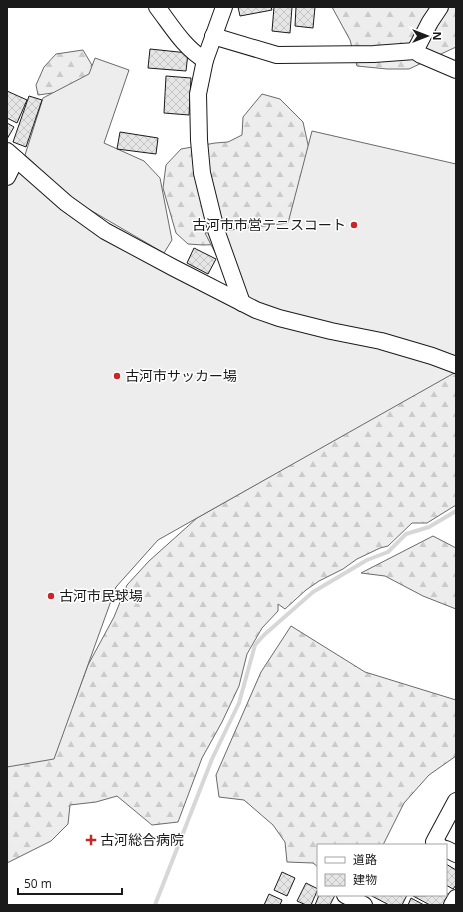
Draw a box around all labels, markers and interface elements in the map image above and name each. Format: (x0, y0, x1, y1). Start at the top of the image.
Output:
north arrow (407, 16, 447, 56)
text: N (430, 32, 445, 40)
place label: 古河市市営テニスコート (192, 215, 346, 234)
marker: 古河市市営テニスコート (349, 220, 359, 230)
place label: 古河市サッカー場 (125, 366, 237, 385)
marker: 古河市サッカー場 (112, 371, 122, 381)
place label: 古河市民球場 (59, 586, 143, 605)
marker: 古河市民球場 (46, 591, 56, 601)
place label: 古河総合病院 (100, 830, 184, 849)
marker: 古河総合病院 (85, 834, 97, 846)
legend (317, 844, 447, 896)
text: 道路 (353, 851, 377, 868)
scale bar (18, 870, 122, 896)
text: 建物 (353, 871, 377, 888)
text: 50 m (24, 875, 52, 892)

